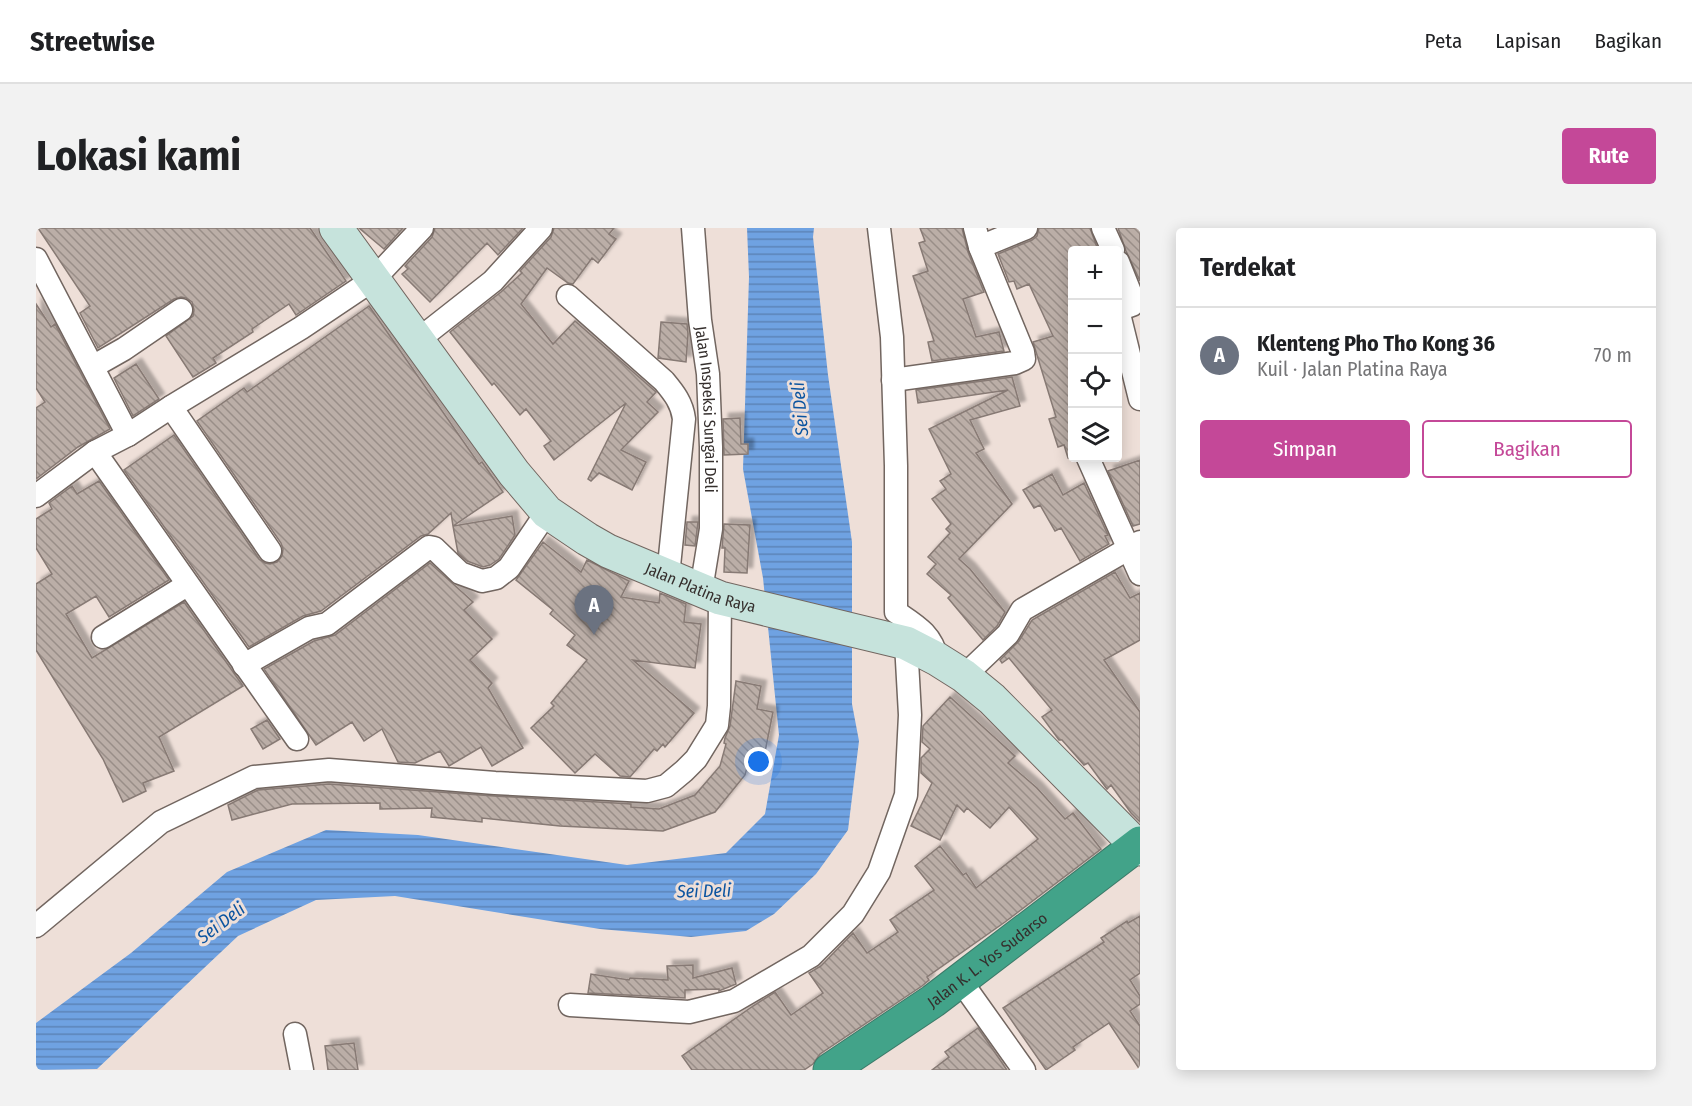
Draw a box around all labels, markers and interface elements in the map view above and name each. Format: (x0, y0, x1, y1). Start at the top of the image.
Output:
text: Streetwise (30, 25, 155, 58)
text: Peta (1425, 28, 1462, 54)
text: Lapisan (1495, 28, 1561, 54)
text: Bagikan (1594, 28, 1662, 54)
button: Rute (1562, 128, 1656, 184)
text: Lokasi kami (36, 131, 241, 181)
map controls (1068, 246, 1122, 462)
button: + (1068, 246, 1122, 300)
text: Terdekat (1200, 252, 1296, 283)
button: − (1068, 300, 1122, 354)
street label: Jalan Inspeksi Sungai Deli (691, 325, 720, 493)
text: Klenteng Pho Tho Kong 36 (1257, 330, 1495, 357)
text: A (1214, 343, 1225, 367)
text: 70 m (1594, 343, 1632, 367)
button: locate (1068, 354, 1122, 408)
text: Kuil · Jalan Platina Raya (1257, 357, 1448, 381)
water label: Sei Deli (787, 381, 813, 438)
button: layers (1068, 408, 1122, 462)
button: Simpan (1200, 420, 1410, 478)
button: Bagikan (1422, 420, 1632, 478)
street label: Jalan Platina Raya (642, 559, 758, 616)
pin: A (574, 586, 614, 635)
your location (744, 747, 773, 776)
water label: Sei Deli (676, 880, 732, 902)
water label: Sei Deli (192, 898, 250, 949)
street label: Jalan K. L. Yos Sudarso (924, 908, 1051, 1012)

